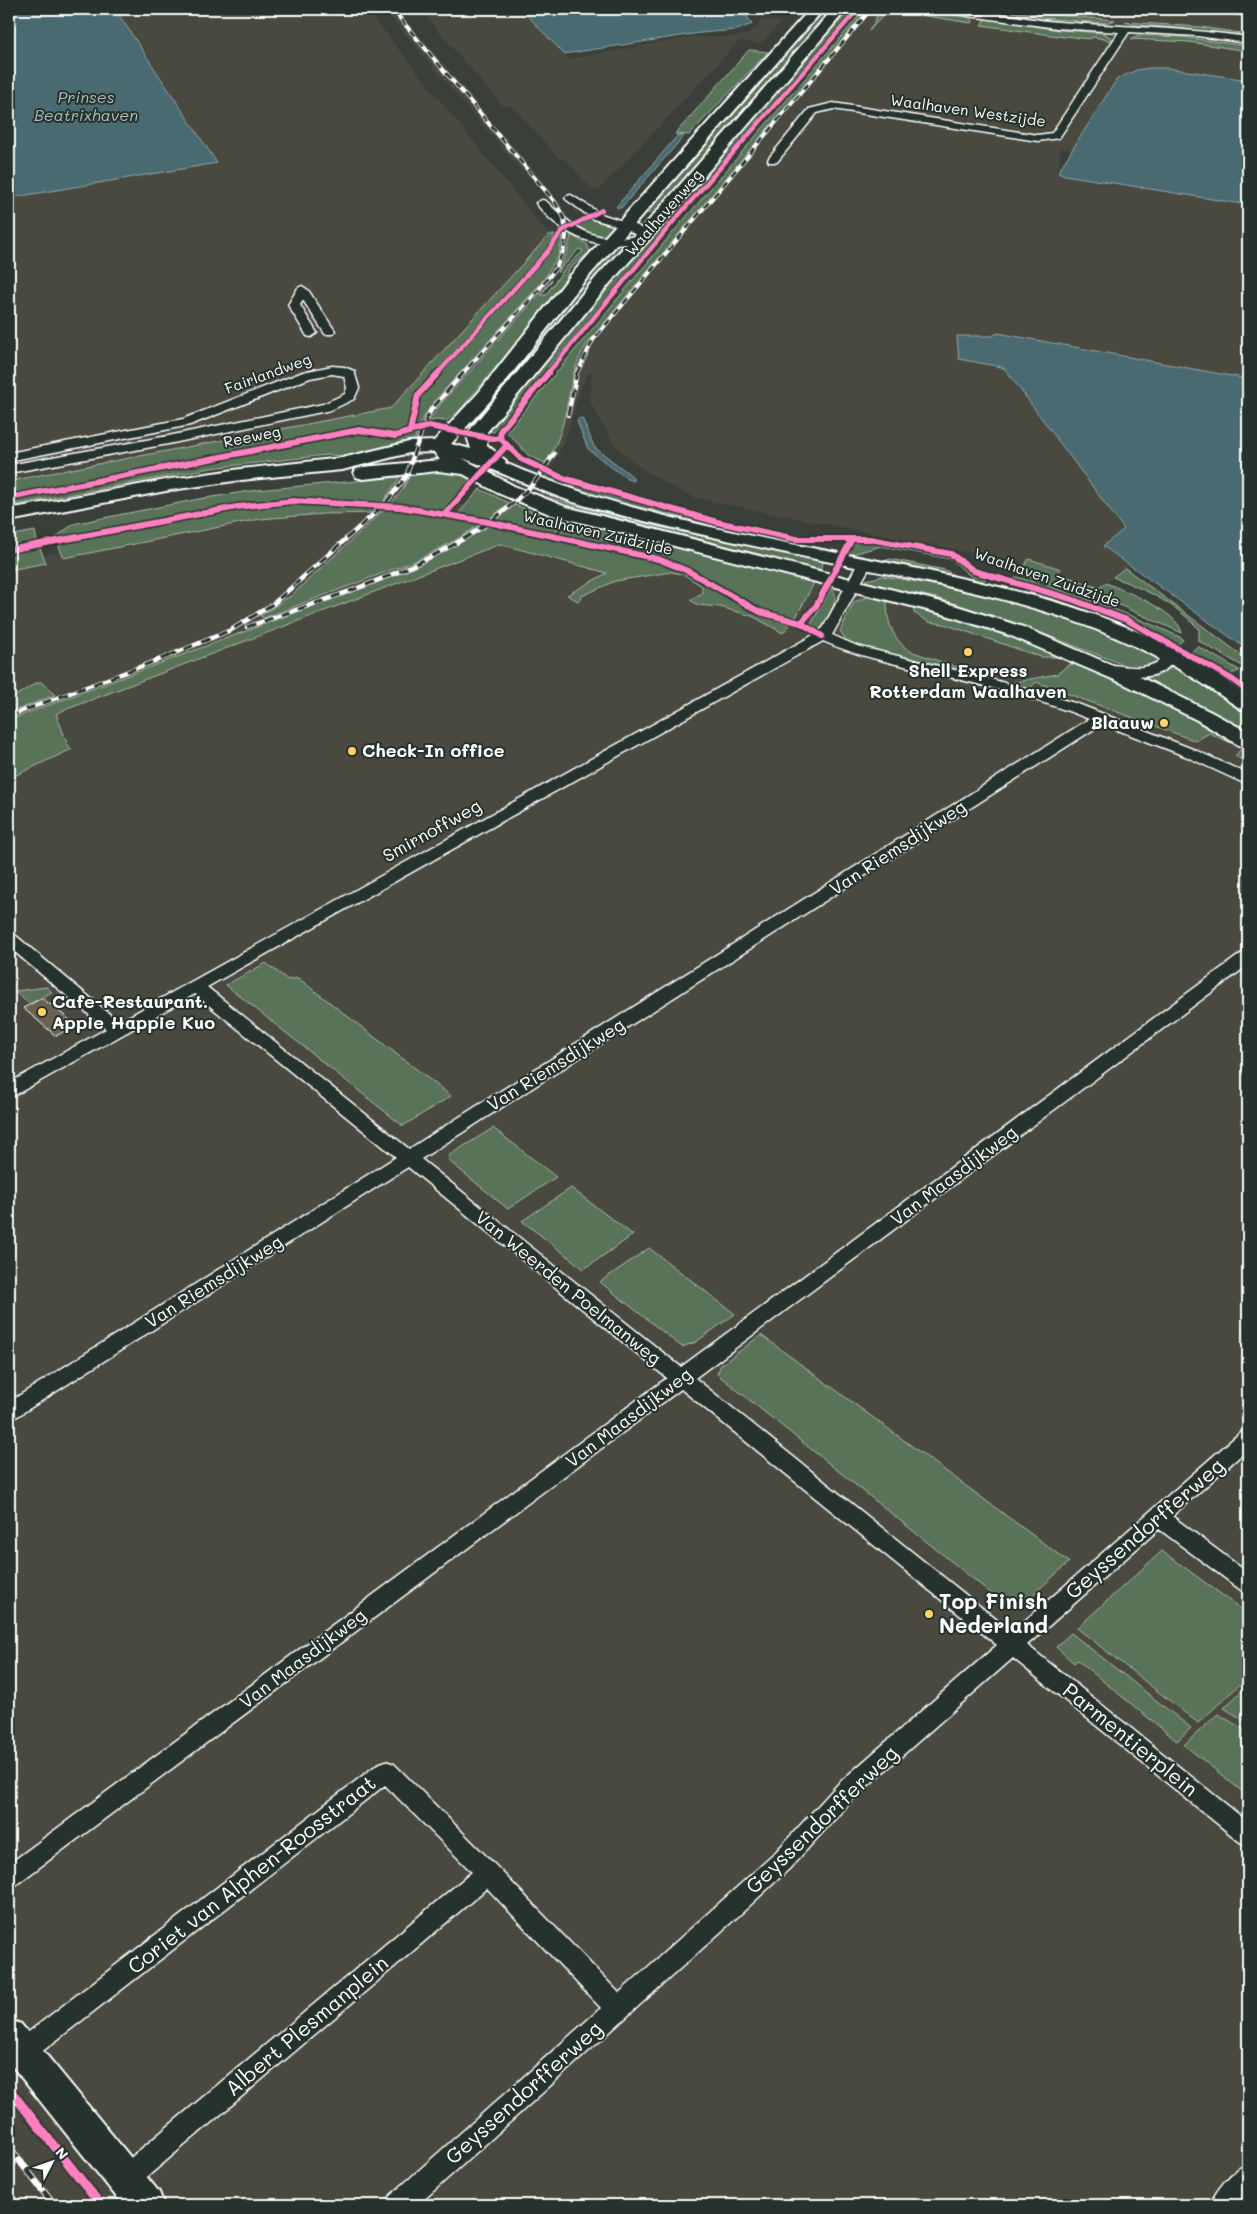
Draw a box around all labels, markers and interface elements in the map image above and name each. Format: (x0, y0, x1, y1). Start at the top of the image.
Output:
water label: Prinses Beatrixhaven (34, 86, 138, 125)
street label: Waalhaven Westzijde (889, 89, 1047, 131)
street label: Waalhavenweg (620, 165, 707, 260)
street label: Fairlandweg (222, 348, 314, 398)
street label: Reeweg (222, 421, 282, 451)
street label: Waalhaven Zuidzijde (521, 505, 675, 559)
street label: Waalhaven Zuidzijde (972, 543, 1123, 611)
marker: Shell Express Rotterdam Waalhaven (962, 646, 974, 658)
place label: Shell Express Rotterdam Waalhaven (869, 658, 1067, 703)
place label: Blaauw (1091, 710, 1154, 734)
marker: Blaauw (1158, 717, 1170, 729)
place label: Check-In office (362, 738, 505, 762)
marker: Check-In office (346, 745, 358, 757)
street label: Smirnoffweg (378, 793, 485, 867)
street label: Van Riemsdijkweg (825, 794, 970, 900)
place label: Cafe-Restaurant. Appie Happie Kuo (52, 989, 215, 1034)
marker: Cafe-Restaurant. Appie Happie Kuo (36, 1006, 48, 1018)
street label: Van Riemsdijkweg (482, 1012, 629, 1116)
street label: Van Maasdijkweg (885, 1120, 1021, 1231)
street label: Van Weerden Poelmanweg (471, 1205, 666, 1370)
street label: Van Riemsdijkweg (140, 1229, 287, 1333)
street label: Van Maasdijkweg (560, 1362, 696, 1473)
street label: Geyssendorfferweg (1059, 1451, 1229, 1604)
place label: Top Finish Nederland (939, 1587, 1048, 1638)
street label: Van Maasdijkweg (234, 1603, 370, 1714)
marker: Top Finish Nederland (923, 1608, 935, 1620)
street label: Parmentierplein (1058, 1676, 1204, 1802)
street label: Geyssendorfferweg (739, 1739, 903, 1899)
street label: Coriet van Alphen-Roosstraat (121, 1768, 381, 1979)
street label: Albert Plesmanplein (219, 1949, 393, 2101)
street label: Geyssendorfferweg (439, 2014, 607, 2170)
north arrow (28, 2136, 78, 2186)
text: N (52, 2143, 73, 2163)

